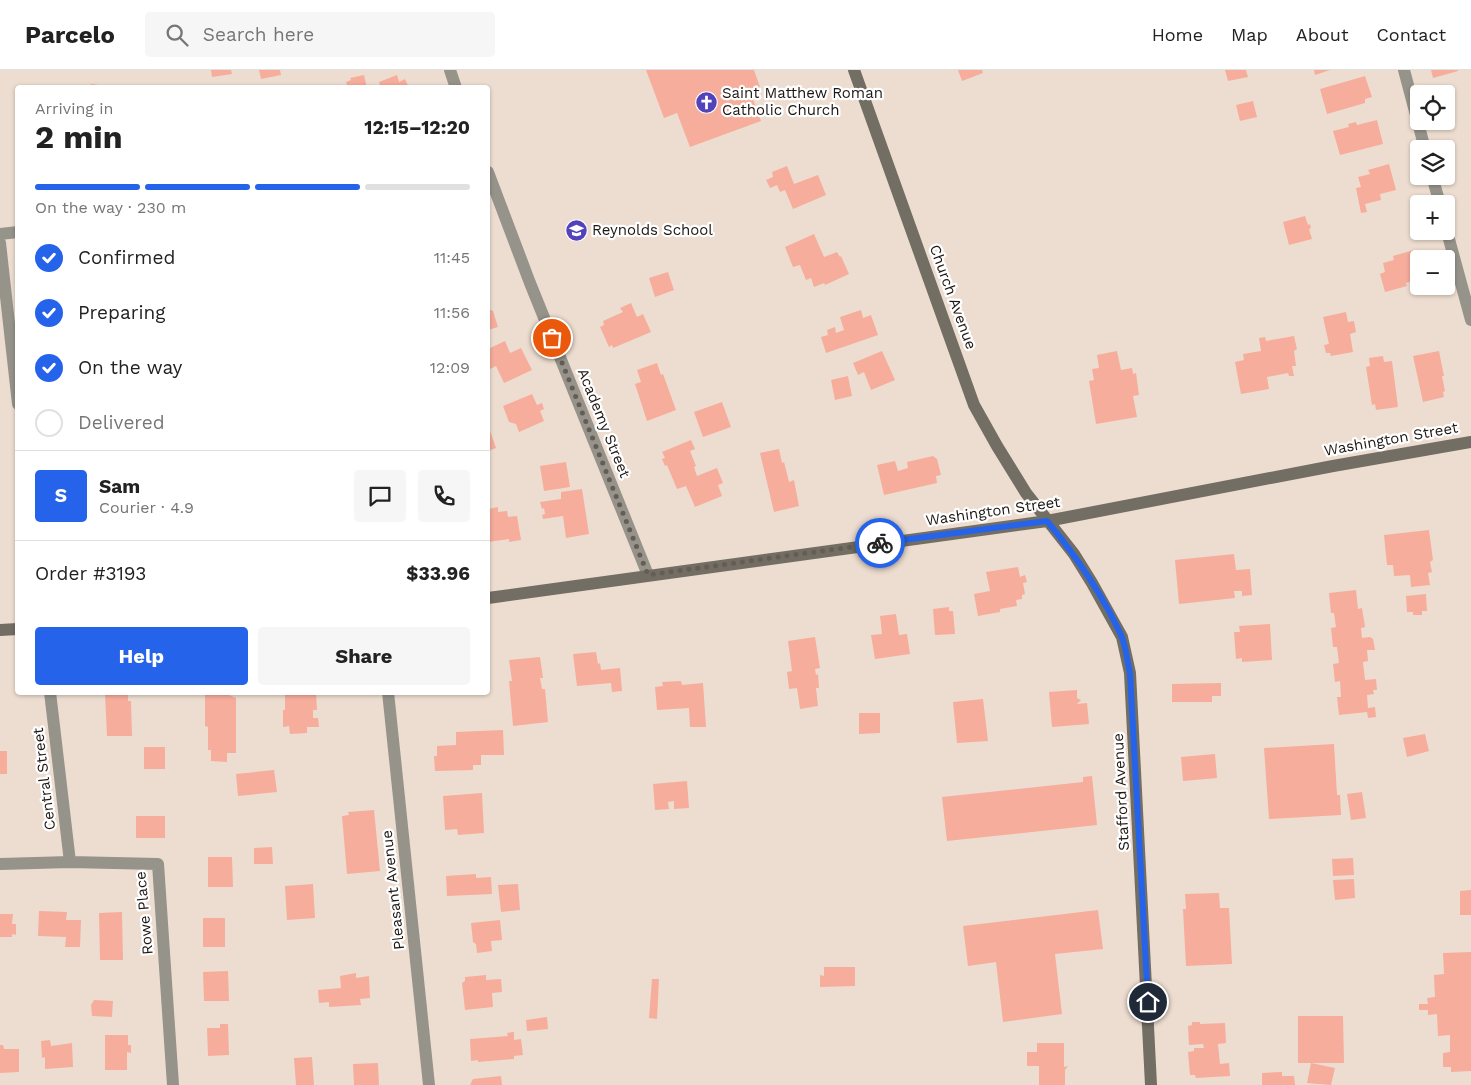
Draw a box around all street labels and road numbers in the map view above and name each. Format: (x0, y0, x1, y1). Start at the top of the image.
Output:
street label: Church Avenue (926, 242, 980, 352)
street label: Academy Street (574, 366, 634, 481)
street label: Washington Street (1323, 418, 1460, 460)
street label: Washington Street (925, 493, 1062, 529)
street label: Central Street (29, 726, 59, 831)
street label: Stafford Avenue (1109, 733, 1133, 851)
street label: Pleasant Avenue (378, 829, 408, 951)
street label: Rowe Place (131, 870, 157, 956)

